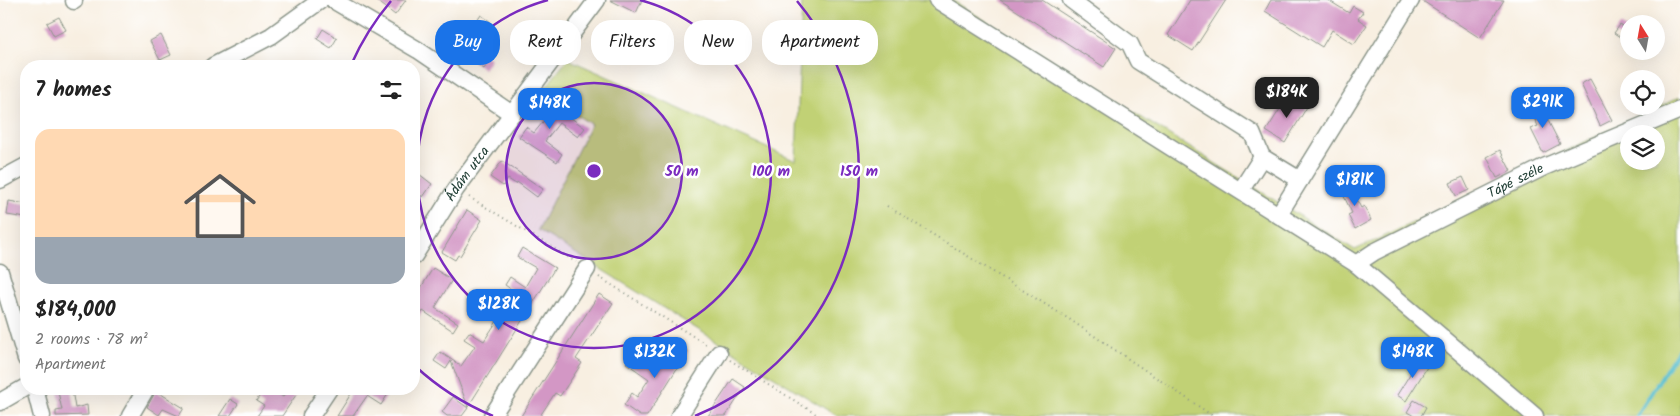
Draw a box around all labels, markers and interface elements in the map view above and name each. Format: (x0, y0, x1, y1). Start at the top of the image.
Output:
north arrow (1620, 15, 1665, 60)
map controls (1620, 15, 1665, 170)
chip: Buy (435, 20, 500, 65)
chip: Rent (510, 20, 581, 65)
chip: Filters (591, 20, 674, 65)
chip: New (684, 20, 752, 65)
chip: Apartment (762, 20, 878, 65)
button: locate (1620, 70, 1665, 115)
text: 7 homes (35, 74, 112, 107)
icon: filters (377, 76, 405, 104)
pin: $184K (1252, 76, 1322, 119)
text: $184K (1266, 80, 1308, 105)
pin: $291K (1508, 86, 1578, 129)
pin: $148K (515, 88, 585, 130)
text: $291K (1522, 90, 1564, 115)
text: $148K (529, 91, 571, 116)
button: layers (1620, 125, 1665, 170)
street label: Ádám utca (440, 142, 495, 206)
street label: Tápé széle (1484, 157, 1548, 205)
text: 50 m (664, 160, 699, 184)
text: 100 m (752, 160, 790, 184)
text: 150 m (840, 160, 878, 184)
icon: home (175, 161, 265, 251)
centre of rings (585, 162, 603, 180)
pin: $181K (1320, 164, 1390, 207)
text: $181K (1336, 168, 1374, 193)
pin: $128K (464, 288, 534, 331)
text: $128K (478, 292, 520, 317)
text: $184,000 (35, 294, 115, 327)
text: 2 rooms · 78 m² (35, 327, 148, 352)
pin: $132K (620, 336, 690, 379)
pin: $148K (1378, 336, 1448, 379)
text: $132K (634, 340, 676, 365)
text: $148K (1392, 340, 1434, 365)
text: Apartment (35, 352, 106, 377)

